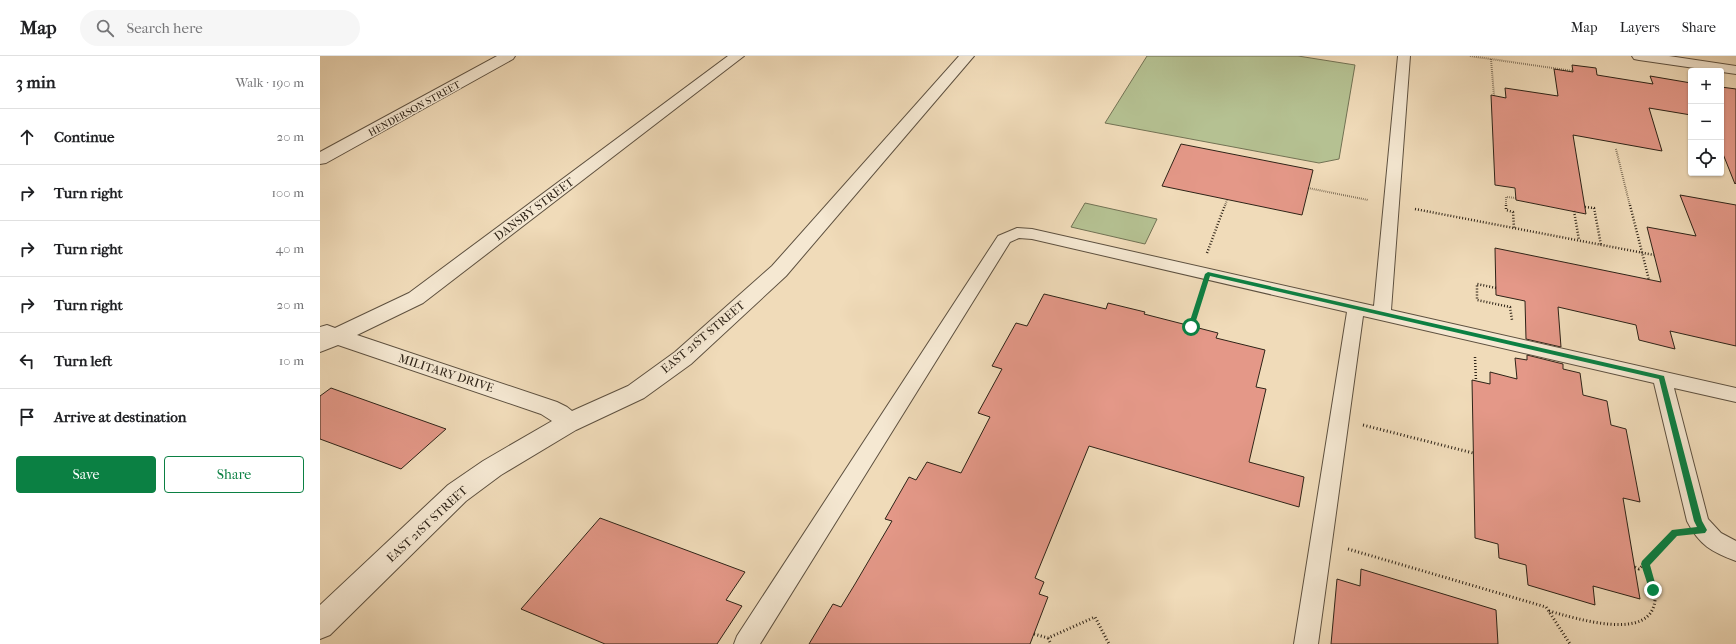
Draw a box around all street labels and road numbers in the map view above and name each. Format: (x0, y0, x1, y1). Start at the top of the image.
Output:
street label: HENDERSON STREET (366, 78, 463, 139)
street label: DANSBY STREET (491, 174, 577, 243)
street label: EAST 21ST STREET (658, 297, 748, 376)
street label: MILITARY DRIVE (397, 351, 495, 395)
street label: EAST 21ST STREET (384, 482, 471, 565)

